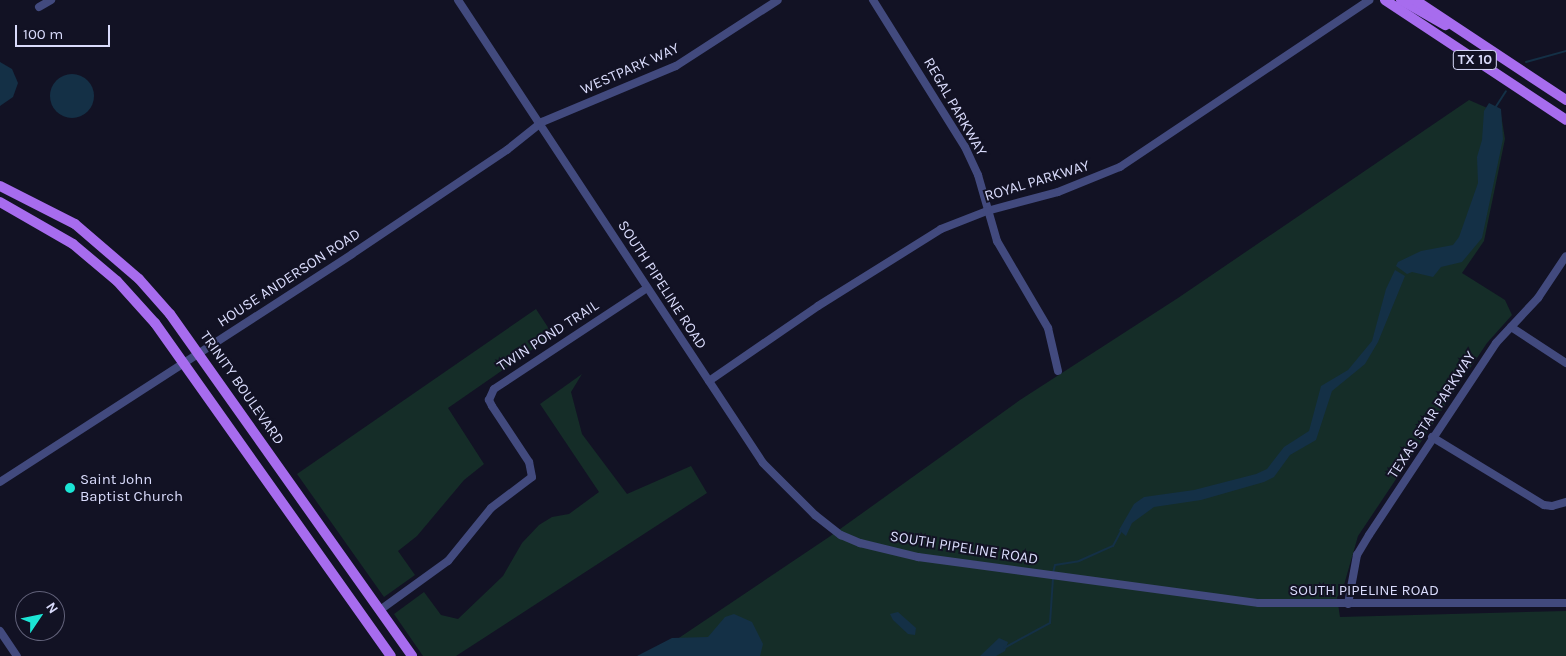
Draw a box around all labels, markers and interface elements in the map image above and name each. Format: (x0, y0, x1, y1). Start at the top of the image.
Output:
scale bar (18, 15, 112, 47)
text: 100 m (23, 25, 63, 43)
street label: WESTPARK WAY (578, 39, 682, 99)
road number: TX 10 (1452, 48, 1498, 72)
street label: REGAL PARKWAY (920, 55, 990, 159)
street label: ROYAL PARKWAY (982, 156, 1092, 206)
street label: SOUTH PIPELINE ROAD (614, 217, 710, 353)
street label: HOUSE ANDERSON ROAD (214, 225, 364, 331)
street label: TWIN POND TRAIL (494, 297, 602, 375)
street label: TRINITY BOULEVARD (196, 328, 288, 448)
street label: TEXAS STAR PARKWAY (1384, 348, 1480, 482)
place label: Saint John Baptist Church (80, 470, 183, 505)
marker: Saint John Baptist Church (64, 482, 76, 494)
street label: SOUTH PIPELINE ROAD (889, 527, 1039, 569)
street label: SOUTH PIPELINE ROAD (1289, 582, 1439, 600)
north arrow (15, 591, 65, 641)
text: N (42, 599, 62, 617)

